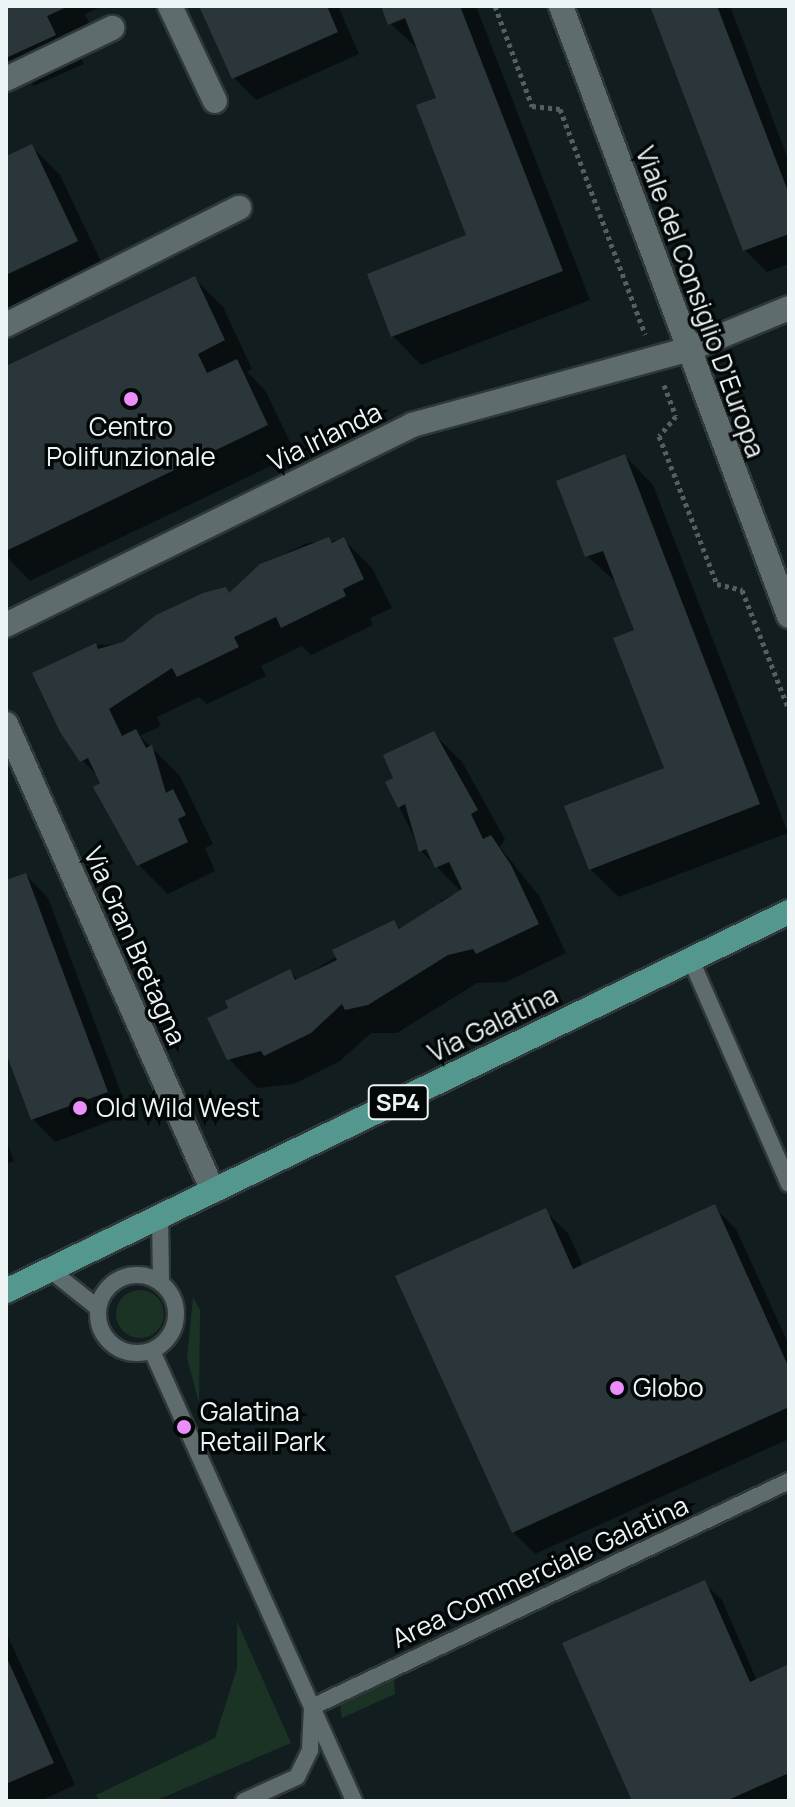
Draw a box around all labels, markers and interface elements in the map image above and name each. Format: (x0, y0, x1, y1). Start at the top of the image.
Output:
street label: Viale del Consiglio D'Europa (629, 142, 771, 462)
marker: Centro Polifunzionale (122, 390, 140, 408)
street label: Via Irlanda (263, 396, 387, 478)
place label: Centro Polifunzionale (46, 411, 216, 472)
street label: Via Gran Bretagna (77, 842, 193, 1050)
street label: Via Galatina (423, 979, 563, 1069)
road number: SP4 (366, 1082, 430, 1122)
place label: Old Wild West (96, 1092, 260, 1124)
marker: Old Wild West (71, 1099, 89, 1117)
place label: Globo (633, 1372, 704, 1404)
marker: Globo (608, 1379, 626, 1397)
place label: Galatina Retail Park (200, 1396, 326, 1458)
marker: Galatina Retail Park (175, 1418, 193, 1436)
street label: Area Commerciale Galatina (387, 1490, 693, 1654)

